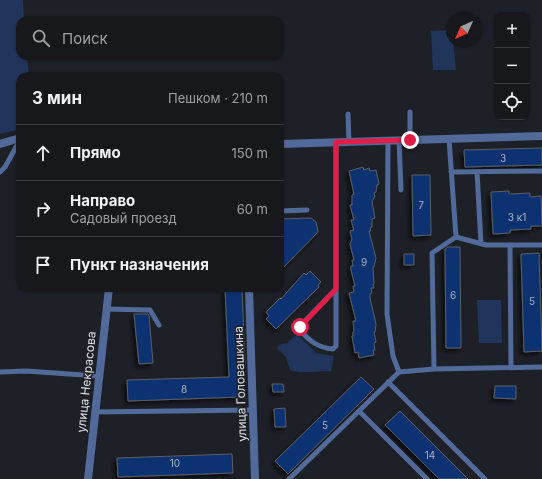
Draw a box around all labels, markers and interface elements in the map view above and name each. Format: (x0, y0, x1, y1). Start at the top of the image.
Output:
north arrow (446, 12, 482, 48)
map controls (494, 12, 530, 120)
button: + (494, 12, 530, 48)
search box (16, 16, 284, 60)
icon: search (30, 27, 52, 49)
text: Поиск (62, 29, 108, 48)
button: − (494, 48, 530, 84)
button: locate (494, 84, 530, 120)
text: 3 мин (32, 88, 82, 108)
text: Пешком · 210 m (168, 90, 268, 106)
route end (401, 131, 419, 149)
icon: ahead (32, 142, 54, 164)
text: Прямо (70, 143, 121, 162)
text: 150 m (232, 145, 268, 161)
house number: 3 (500, 152, 506, 164)
text: Направо (70, 191, 135, 210)
icon: right (32, 198, 54, 220)
house number: 7 (418, 199, 424, 211)
text: 60 m (237, 201, 268, 217)
text: Садовый проезд (70, 210, 177, 226)
house number: 3 к1 (508, 211, 526, 223)
icon: arrive (32, 254, 54, 276)
text: Пункт назначения (70, 255, 209, 274)
house number: 9 (361, 256, 367, 268)
house number: 6 (450, 289, 456, 301)
house number: 5 (529, 295, 535, 307)
route start (291, 318, 309, 336)
street label: улица Головашкина (230, 326, 250, 442)
street label: улица Некрасова (73, 331, 99, 433)
house number: 8 (181, 383, 187, 395)
house number: 5 (322, 419, 328, 431)
house number: 14 (425, 449, 435, 461)
house number: 10 (170, 457, 180, 469)

